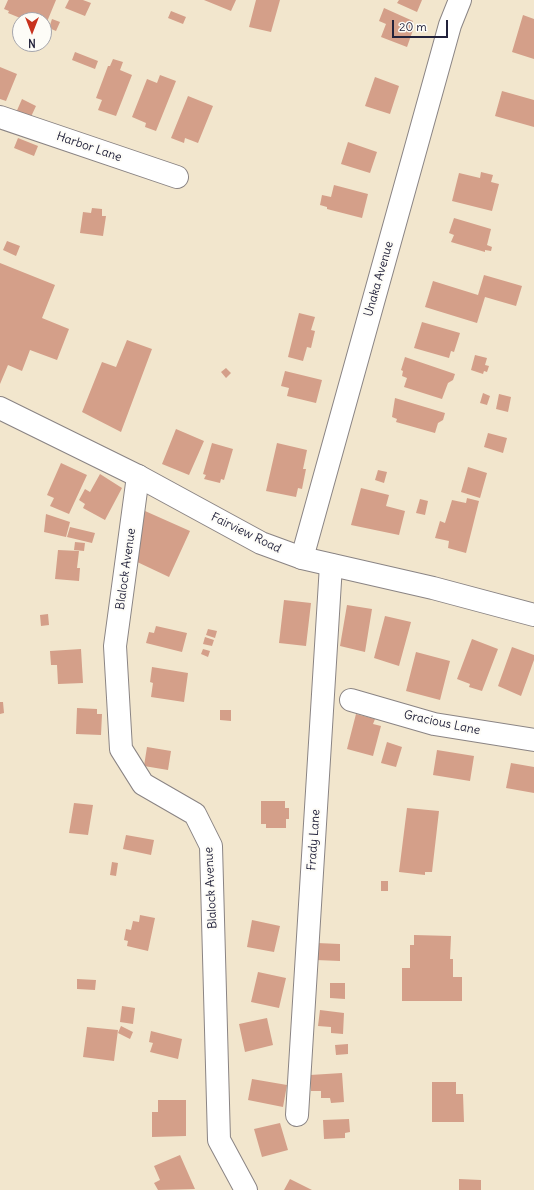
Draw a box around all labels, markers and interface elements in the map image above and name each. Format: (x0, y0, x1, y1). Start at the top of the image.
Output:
north arrow (12, 12, 52, 52)
scale bar (394, 12, 450, 38)
text: 20 m (399, 19, 427, 34)
text: N (28, 36, 36, 50)
street label: Harbor Lane (54, 129, 124, 165)
street label: Unaka Avenue (361, 240, 397, 318)
street label: Fairview Road (209, 510, 283, 556)
street label: Blalock Avenue (113, 527, 139, 611)
street label: Gracious Lane (402, 708, 482, 738)
street label: Frady Lane (305, 809, 323, 871)
street label: Blalock Avenue (202, 847, 220, 929)

